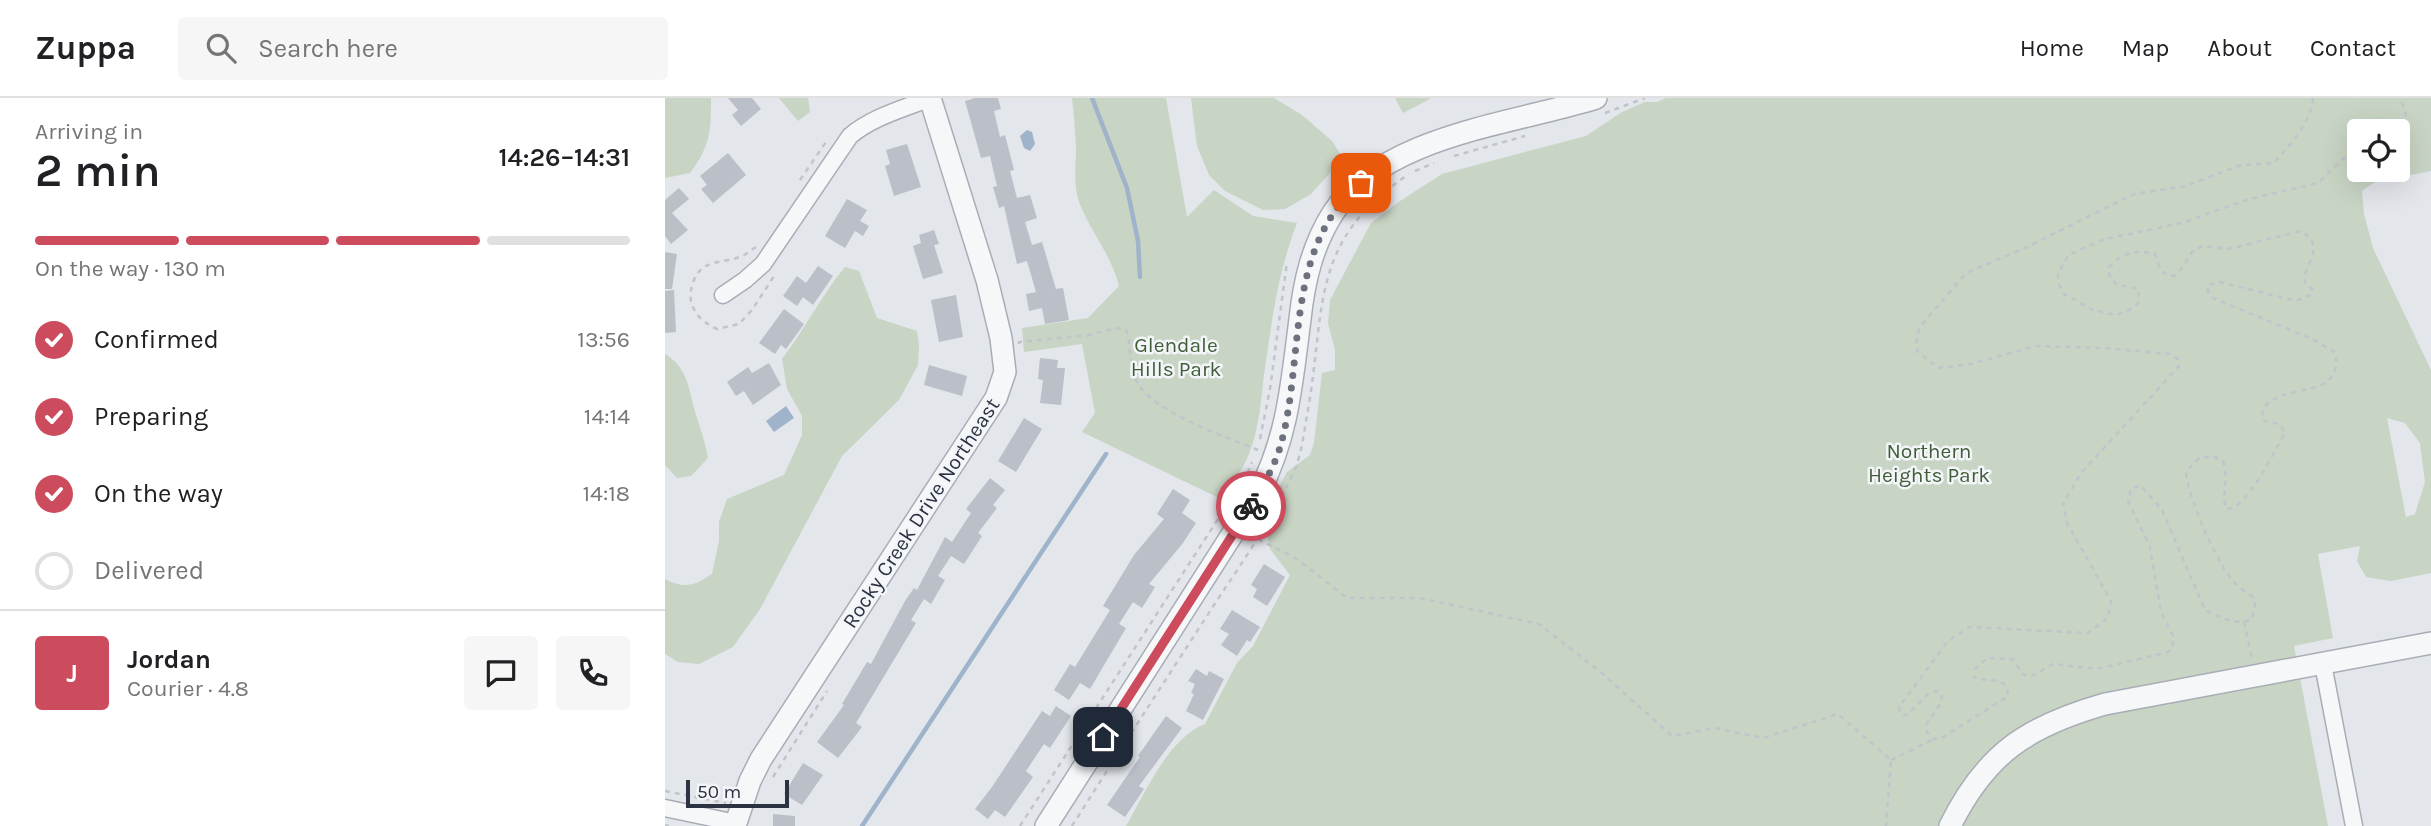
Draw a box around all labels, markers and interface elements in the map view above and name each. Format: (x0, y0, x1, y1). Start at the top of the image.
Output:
search box (178, 17, 668, 80)
text: Zuppa (35, 29, 136, 67)
icon: search (202, 29, 240, 67)
text: Search here (258, 33, 398, 64)
text: Home (2020, 34, 2084, 62)
text: Map (2122, 34, 2169, 62)
text: About (2207, 34, 2272, 62)
text: Contact (2310, 34, 2396, 62)
text: Arriving in (35, 118, 143, 145)
map controls (2347, 119, 2410, 182)
button: locate (2347, 119, 2410, 182)
text: 14:26–14:31 (499, 142, 630, 173)
text: 2 min (35, 144, 161, 198)
pin (1331, 153, 1391, 213)
icon: bag (1342, 164, 1380, 202)
text: On the way · 130 m (35, 255, 226, 282)
icon: check (35, 321, 73, 359)
text: Confirmed (94, 324, 219, 355)
text: 13:56 (577, 326, 630, 353)
park label: Glendale Hills Park (1131, 333, 1222, 381)
street label: Rocky Creek Drive Northeast (838, 393, 1005, 633)
icon: check (35, 398, 73, 436)
text: Preparing (94, 401, 208, 432)
text: 14:14 (584, 403, 630, 430)
park label: Northern Heights Park (1868, 439, 1990, 487)
courier (1216, 471, 1286, 541)
icon: check (35, 475, 73, 513)
text: On the way (94, 478, 223, 509)
text: 14:18 (583, 480, 630, 507)
icon: bike (1232, 487, 1270, 525)
text: Delivered (94, 555, 204, 586)
button: chat (464, 636, 538, 710)
button: phone (556, 636, 630, 710)
text: Jordan (127, 644, 211, 675)
text: J (66, 658, 78, 689)
text: Courier · 4.8 (127, 675, 249, 702)
pin (1073, 707, 1133, 767)
icon: home (1084, 718, 1122, 756)
scale bar (686, 777, 789, 809)
text: 50 m (697, 781, 741, 803)

